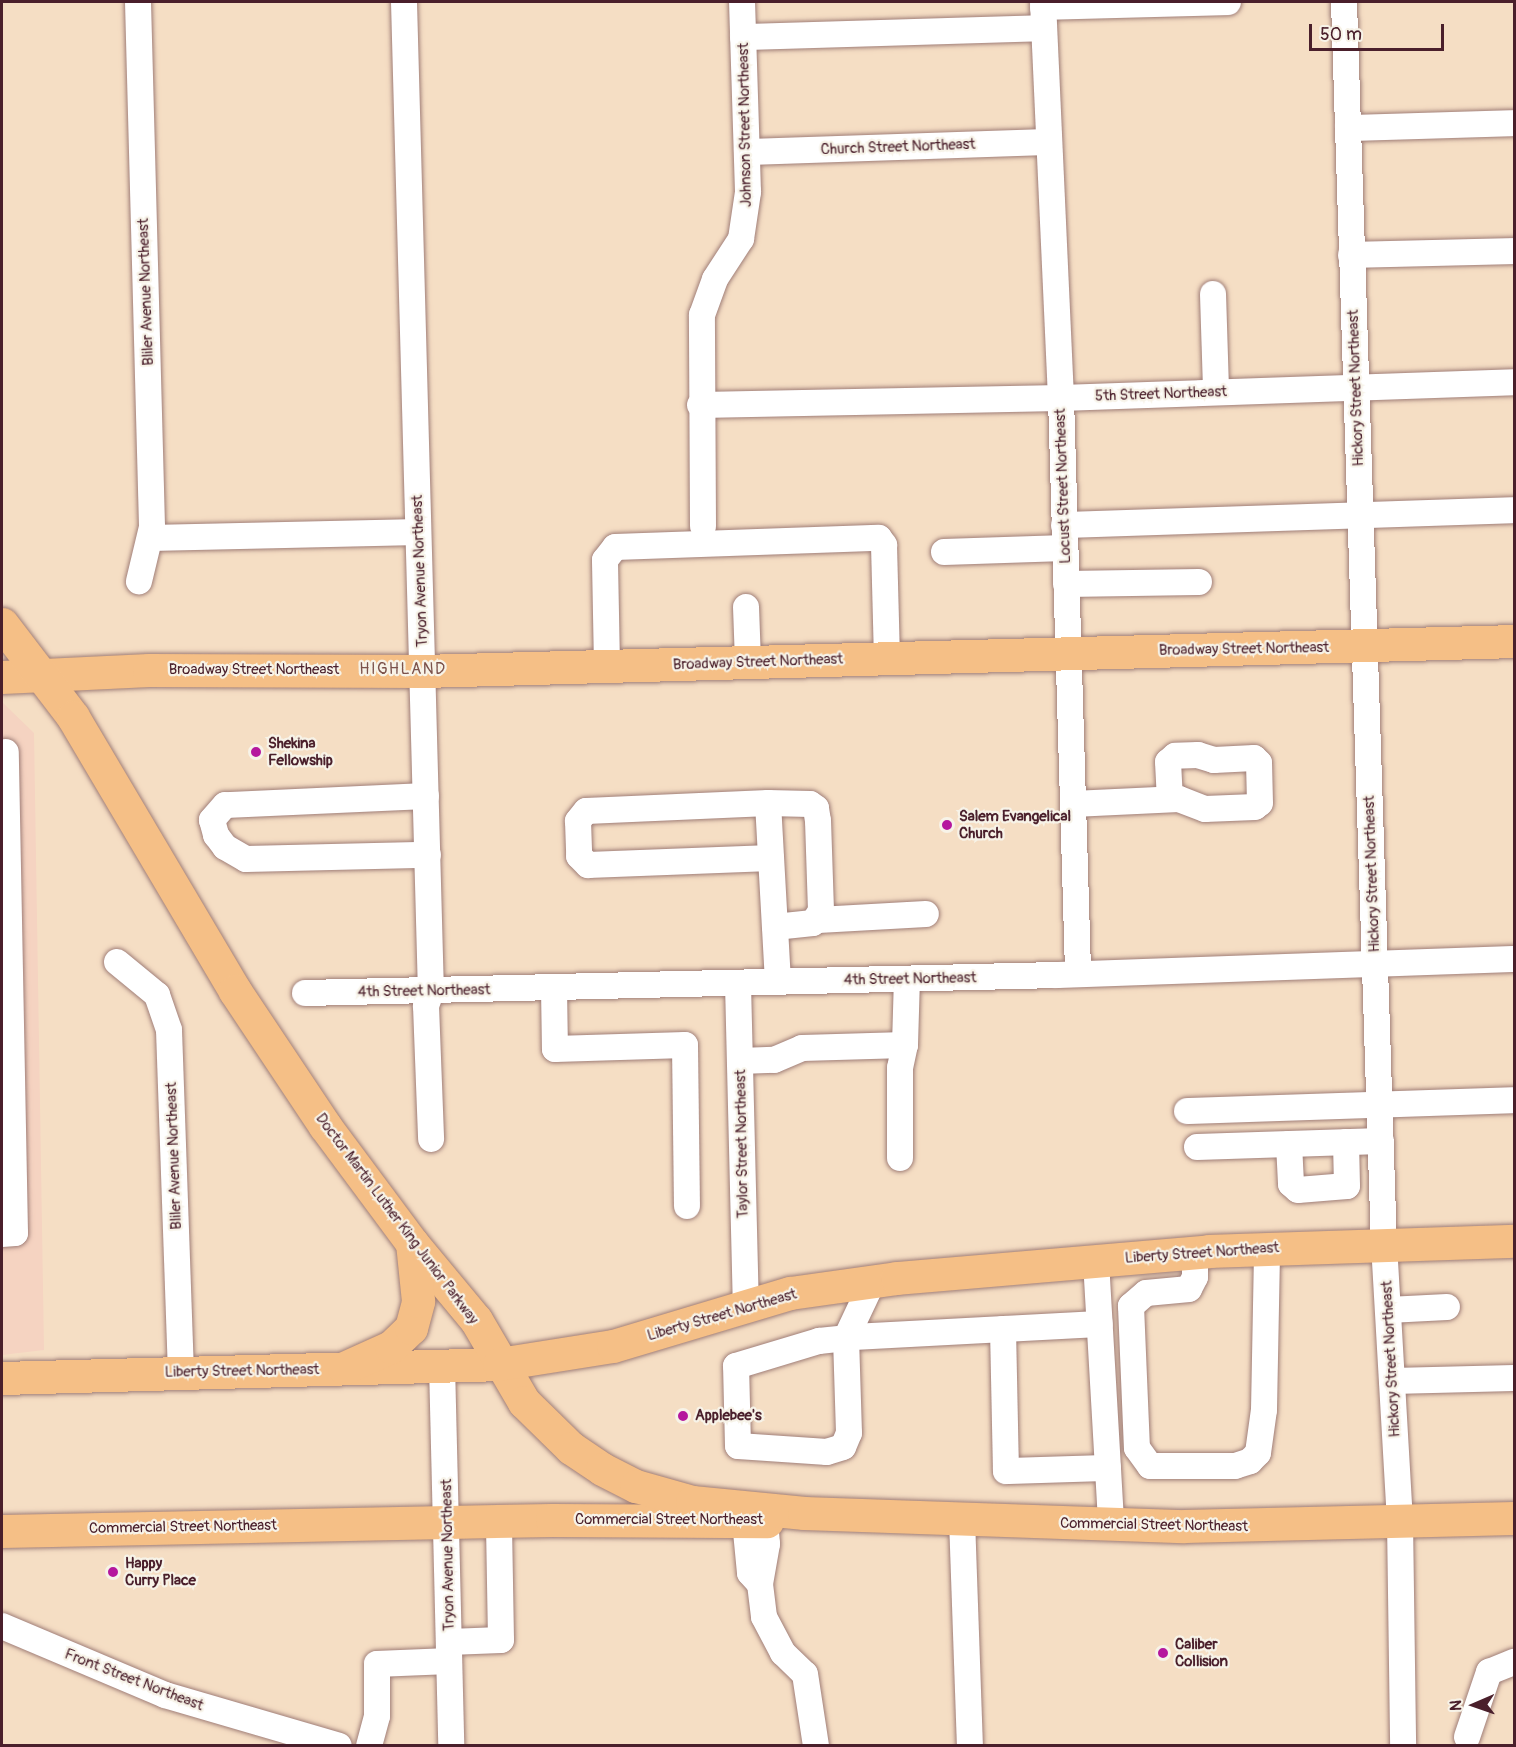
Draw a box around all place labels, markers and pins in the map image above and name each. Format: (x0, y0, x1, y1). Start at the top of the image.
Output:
place label: Shekina Fellowship (268, 734, 333, 769)
marker: Shekina Fellowship (249, 745, 263, 759)
place label: Salem Evangelical Church (959, 807, 1071, 842)
marker: Salem Evangelical Church (940, 818, 954, 832)
place label: Applebee's (695, 1407, 762, 1425)
marker: Applebee's (676, 1409, 690, 1423)
place label: Happy Curry Place (125, 1554, 196, 1589)
marker: Happy Curry Place (106, 1565, 120, 1579)
place label: Caliber Collision (1175, 1635, 1228, 1670)
marker: Caliber Collision (1156, 1646, 1170, 1660)

